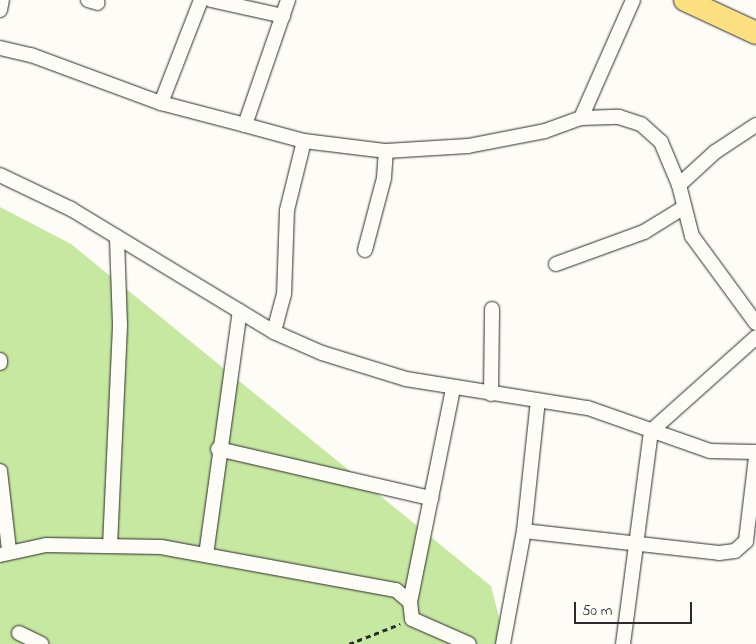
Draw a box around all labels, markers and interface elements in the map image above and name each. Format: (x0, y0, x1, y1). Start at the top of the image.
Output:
scale bar (576, 592, 694, 624)
text: 50 m (582, 600, 612, 622)

